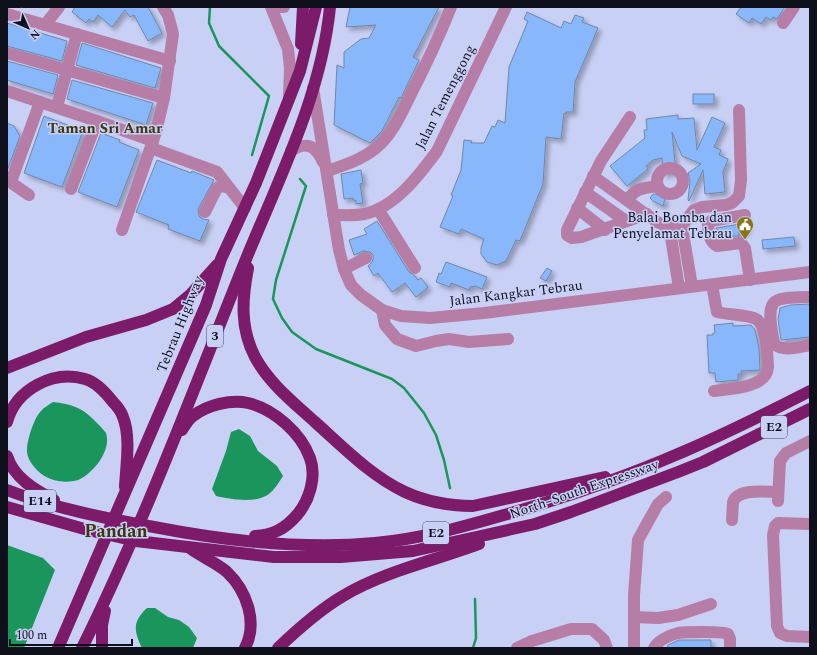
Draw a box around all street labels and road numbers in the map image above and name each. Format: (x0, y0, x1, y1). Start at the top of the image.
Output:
street label: Jalan Temenggong (410, 41, 480, 153)
street label: Tebrau Highway (151, 271, 209, 375)
street label: Jalan Kangkar Tebrau (448, 274, 584, 312)
road number: 3 (207, 325, 223, 347)
road number: E2 (761, 416, 787, 438)
street label: North–South Expressway (507, 453, 663, 524)
road number: E14 (24, 490, 56, 512)
road number: E2 (423, 522, 449, 544)

